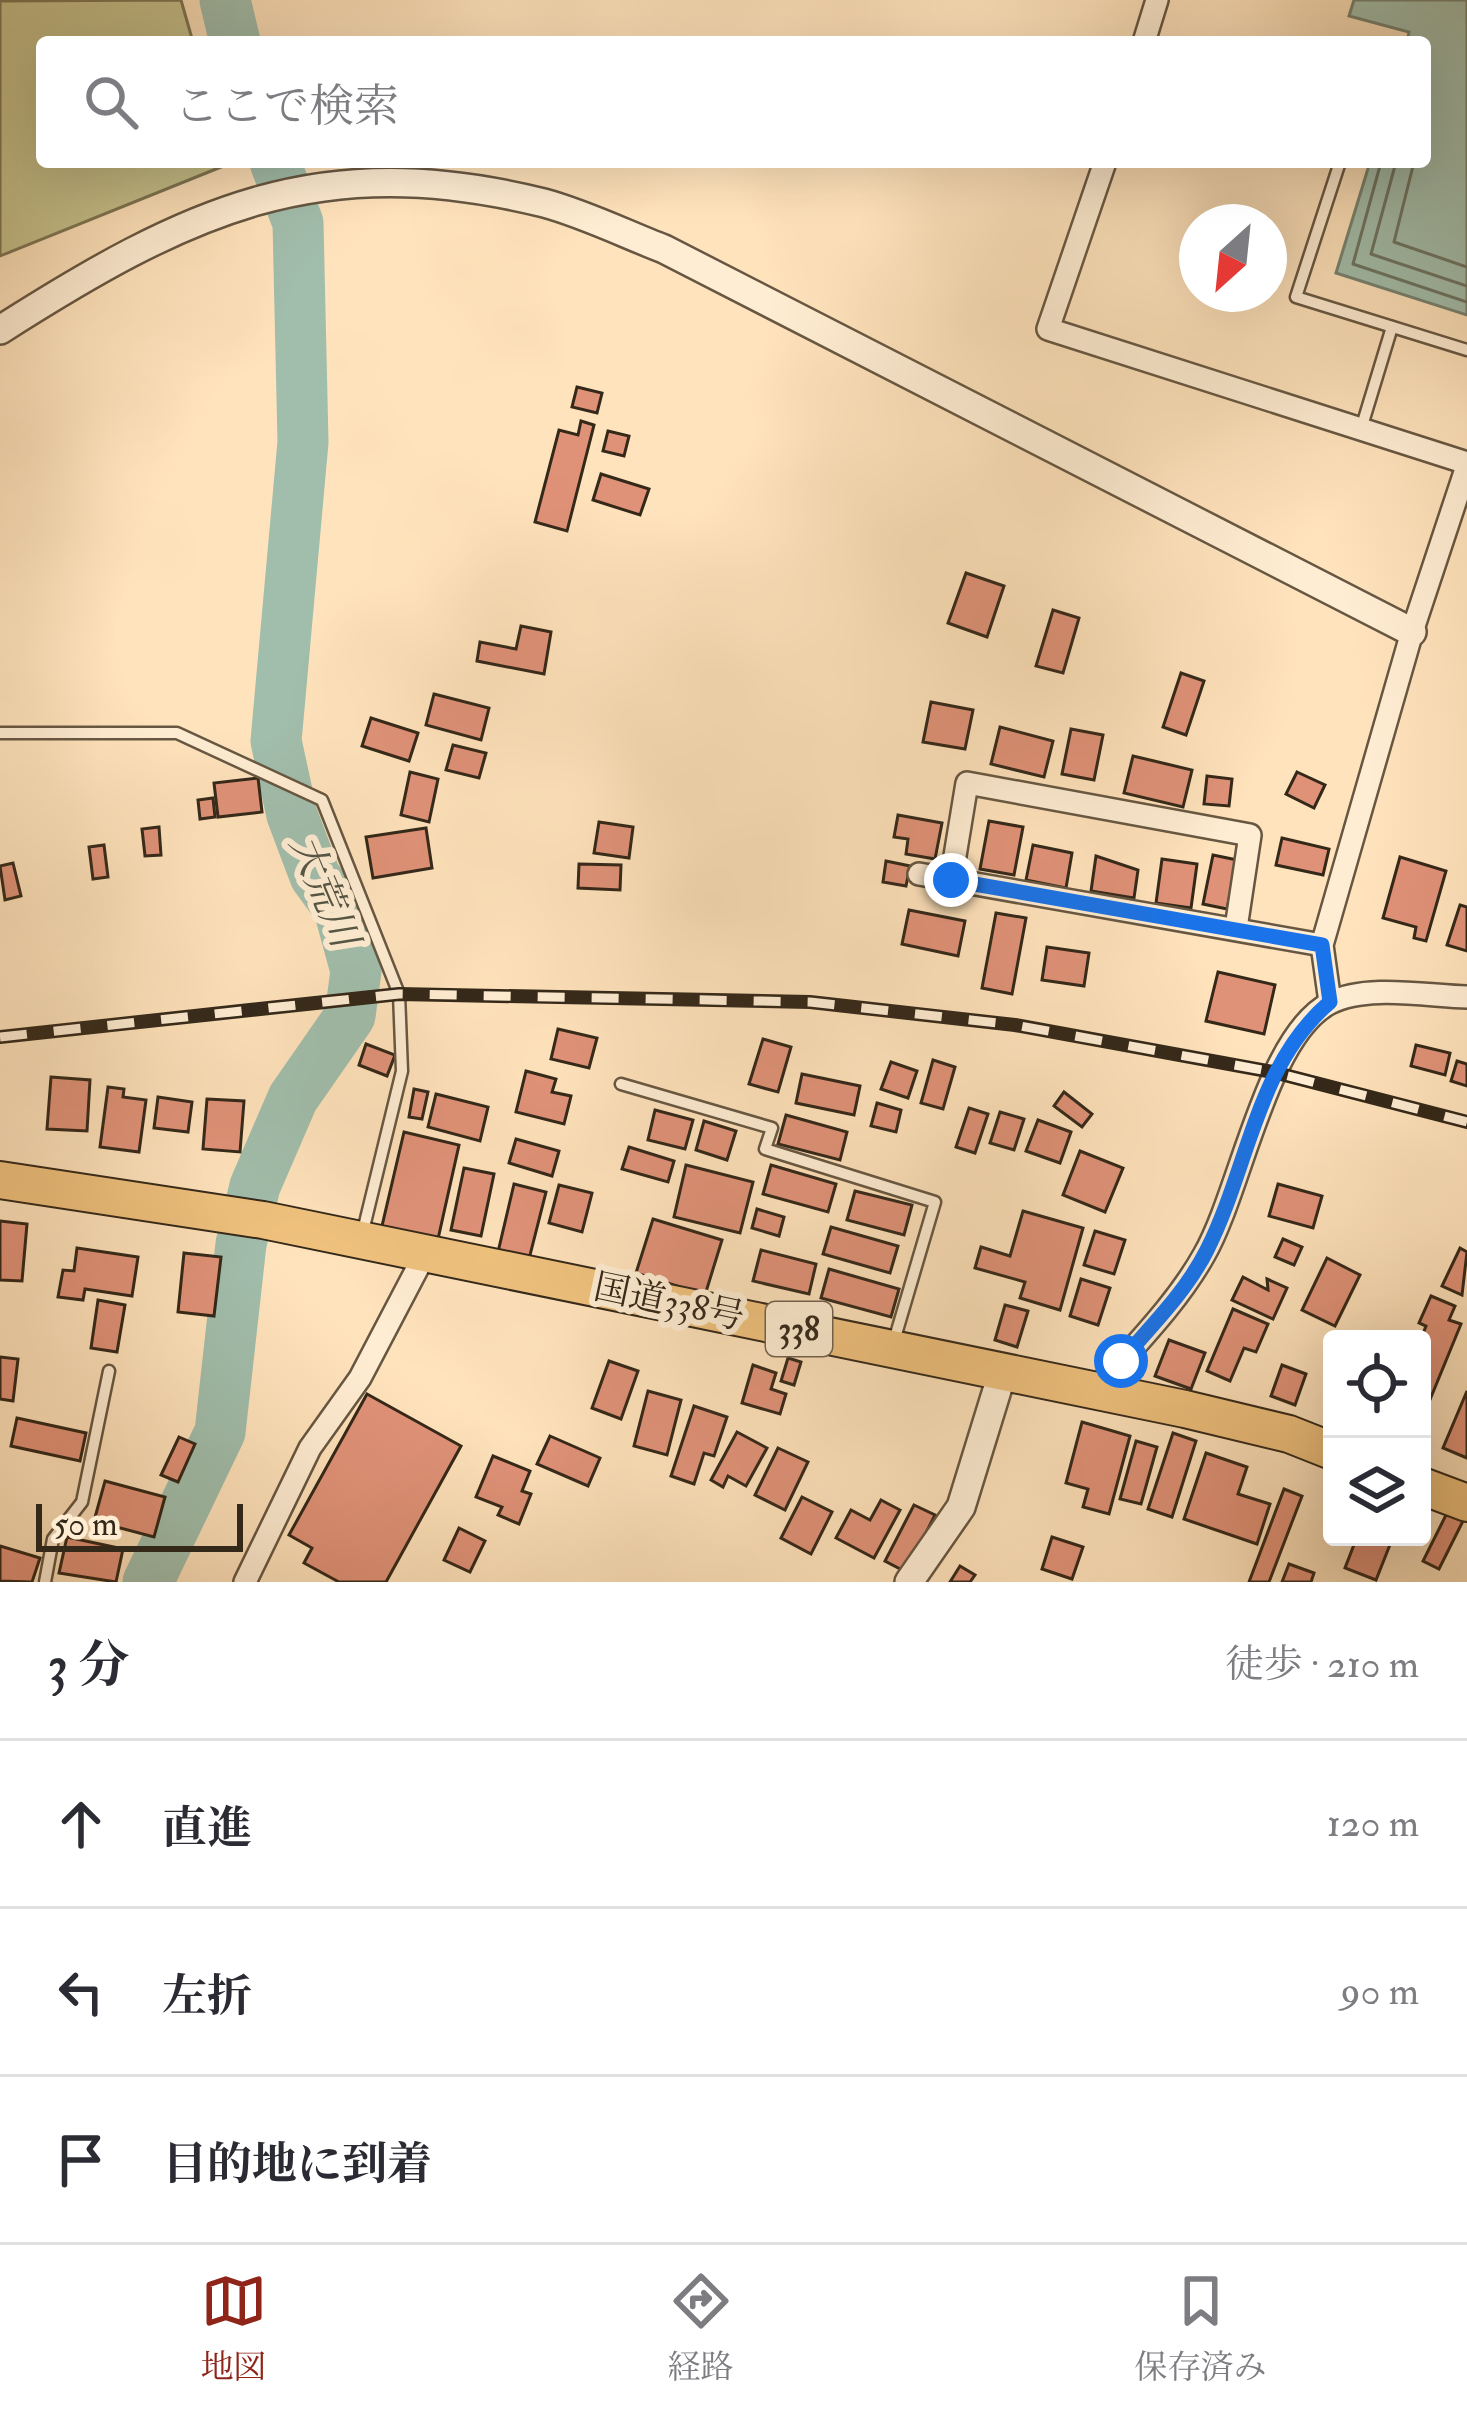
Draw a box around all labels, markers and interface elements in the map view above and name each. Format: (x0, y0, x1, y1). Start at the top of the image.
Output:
search box (36, 36, 1431, 168)
icon: search (78, 69, 144, 135)
text: ここで検索 (174, 79, 399, 135)
north arrow (1179, 204, 1287, 312)
water label: 大荒川 (279, 828, 371, 958)
route end (924, 853, 978, 907)
street label: 国道338号 (590, 1264, 748, 1340)
road number: 338 (766, 1302, 832, 1356)
map controls (1323, 1330, 1431, 1546)
button: locate (1323, 1330, 1431, 1438)
route start (1094, 1334, 1148, 1388)
button: layers (1323, 1438, 1431, 1546)
scale bar (36, 1498, 243, 1551)
text: 50 m (54, 1504, 118, 1545)
text: 3 分 (48, 1634, 129, 1698)
text: 徒歩 · 210 m (1225, 1640, 1419, 1689)
icon: ahead (48, 1791, 114, 1857)
text: 120 m (1327, 1799, 1419, 1848)
text: 直進 (162, 1801, 252, 1857)
icon: left (48, 1959, 114, 2025)
text: 90 m (1341, 1967, 1419, 2016)
text: 左折 (162, 1969, 252, 2025)
icon: arrive (48, 2127, 114, 2193)
text: 目的地に到着 (162, 2137, 432, 2193)
tab: 地図 (201, 2268, 267, 2388)
tab: 経路 (668, 2268, 734, 2388)
tab: 保存済み (1135, 2268, 1267, 2388)

